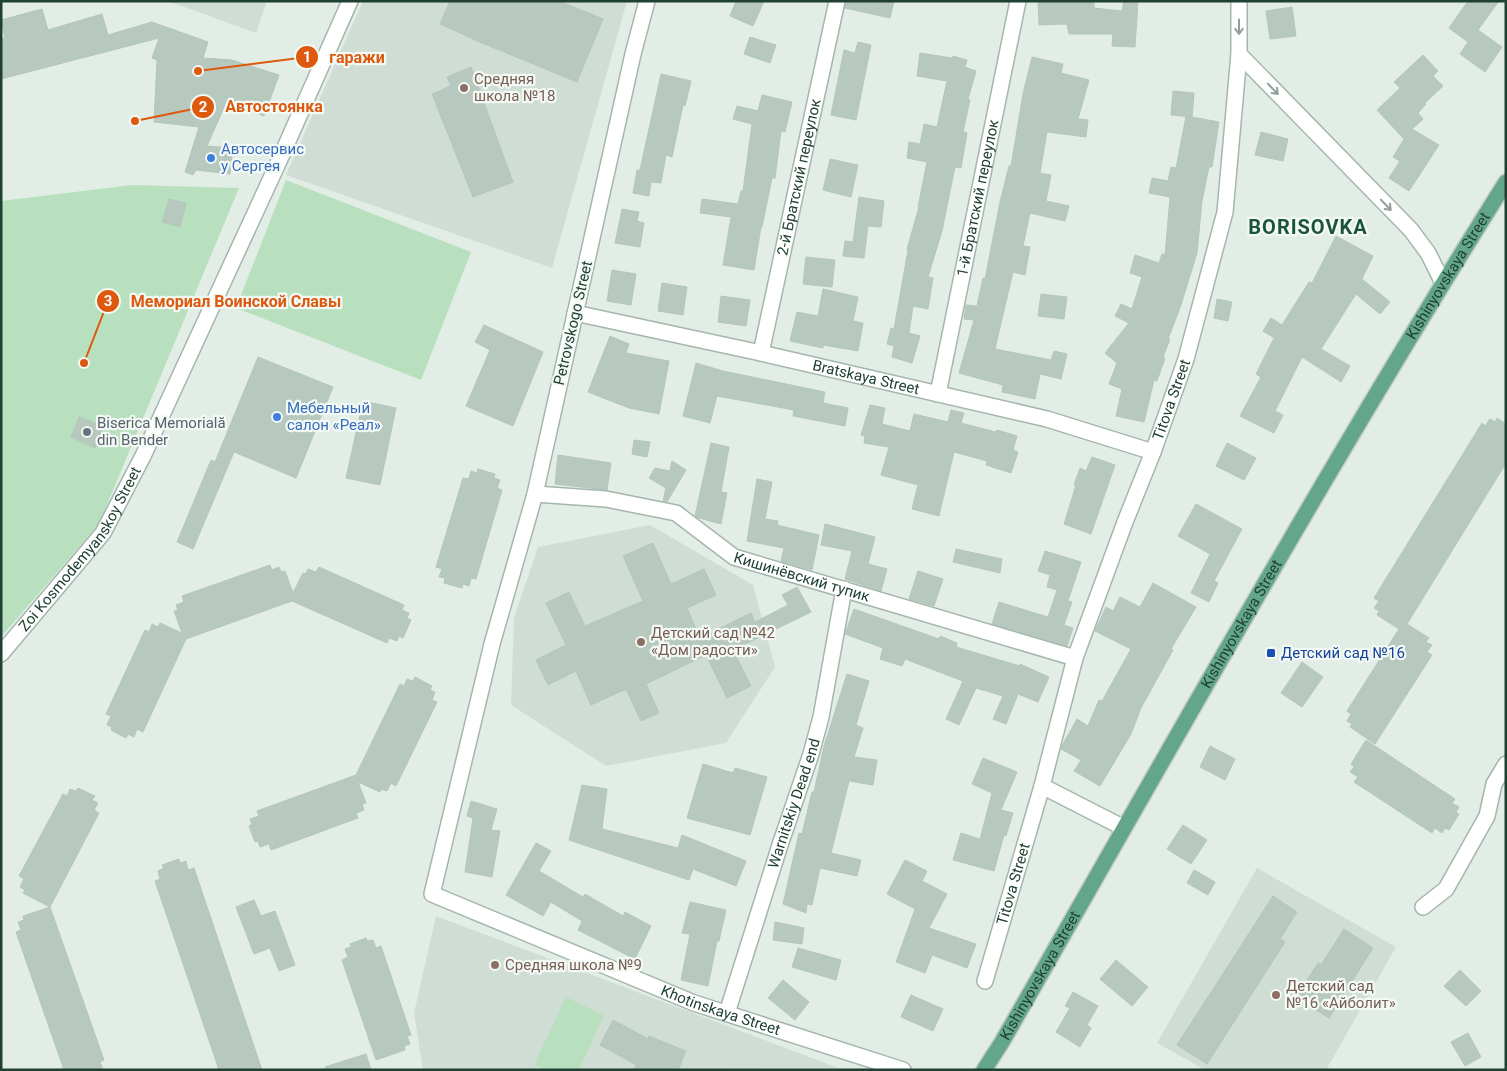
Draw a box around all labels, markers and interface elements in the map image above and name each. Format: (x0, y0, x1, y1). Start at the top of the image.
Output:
one-way arrow (1234, 19, 1244, 35)
callout: гаражи (294, 41, 395, 72)
text: 1 (303, 48, 311, 66)
text: гаражи (329, 48, 385, 67)
place label: Средняя школа №18 (474, 70, 555, 105)
marker: Средняя школа №18 (458, 82, 470, 94)
one-way arrow (1267, 82, 1279, 95)
callout: Автостоянка (191, 91, 333, 122)
text: Автостоянка (225, 97, 323, 116)
street label: 2-й Братский переулок (773, 97, 825, 257)
text: 2 (199, 98, 208, 116)
street label: 1-й Братский переулок (953, 118, 1003, 278)
place label: Автосервис у Сергея (221, 140, 304, 175)
marker: Автосервис у Сергея (205, 152, 217, 164)
one-way arrow (1380, 199, 1392, 211)
street label: Kishinyovskaya Street (1402, 209, 1494, 343)
district label: BORISOVKA (1248, 215, 1368, 239)
street label: Petrovskogo Street (550, 259, 596, 387)
callout: Мемориал Воинской Славы (95, 285, 351, 316)
text: 3 (104, 292, 112, 310)
text: Мемориал Воинской Славы (131, 292, 341, 311)
street label: Bratskaya Street (811, 356, 921, 398)
street label: Titova Street (1149, 357, 1194, 443)
place label: Мебельный салон «Реал» (287, 399, 381, 434)
marker: Мебельный салон «Реал» (271, 411, 283, 423)
place label: Biserica Memorială din Bender (97, 414, 226, 449)
marker: Biserica Memorială din Bender (81, 426, 93, 438)
street label: Zoi Kosmodemyanskoy Street (15, 464, 145, 635)
street label: Кишинёвский тупик (732, 548, 872, 606)
street label: Kishinyovskaya Street (1197, 556, 1286, 692)
place label: Детский сад №42 «Дом радости» (651, 624, 775, 659)
marker: Детский сад №42 «Дом радости» (635, 636, 647, 648)
place label: Детский сад №16 (1281, 644, 1405, 662)
marker: Детский сад №16 (1265, 647, 1277, 659)
street label: Warnitskiy Dead end (764, 736, 824, 871)
street label: Titova Street (993, 841, 1034, 927)
street label: Kishinyovskaya Street (996, 908, 1084, 1043)
place label: Средняя школа №9 (505, 956, 642, 974)
marker: Средняя школа №9 (489, 959, 501, 971)
place label: Детский сад №16 «Айболит» (1286, 977, 1396, 1012)
street label: Khotinskaya Street (658, 981, 783, 1039)
marker: Детский сад №16 «Айболит» (1270, 989, 1282, 1001)

